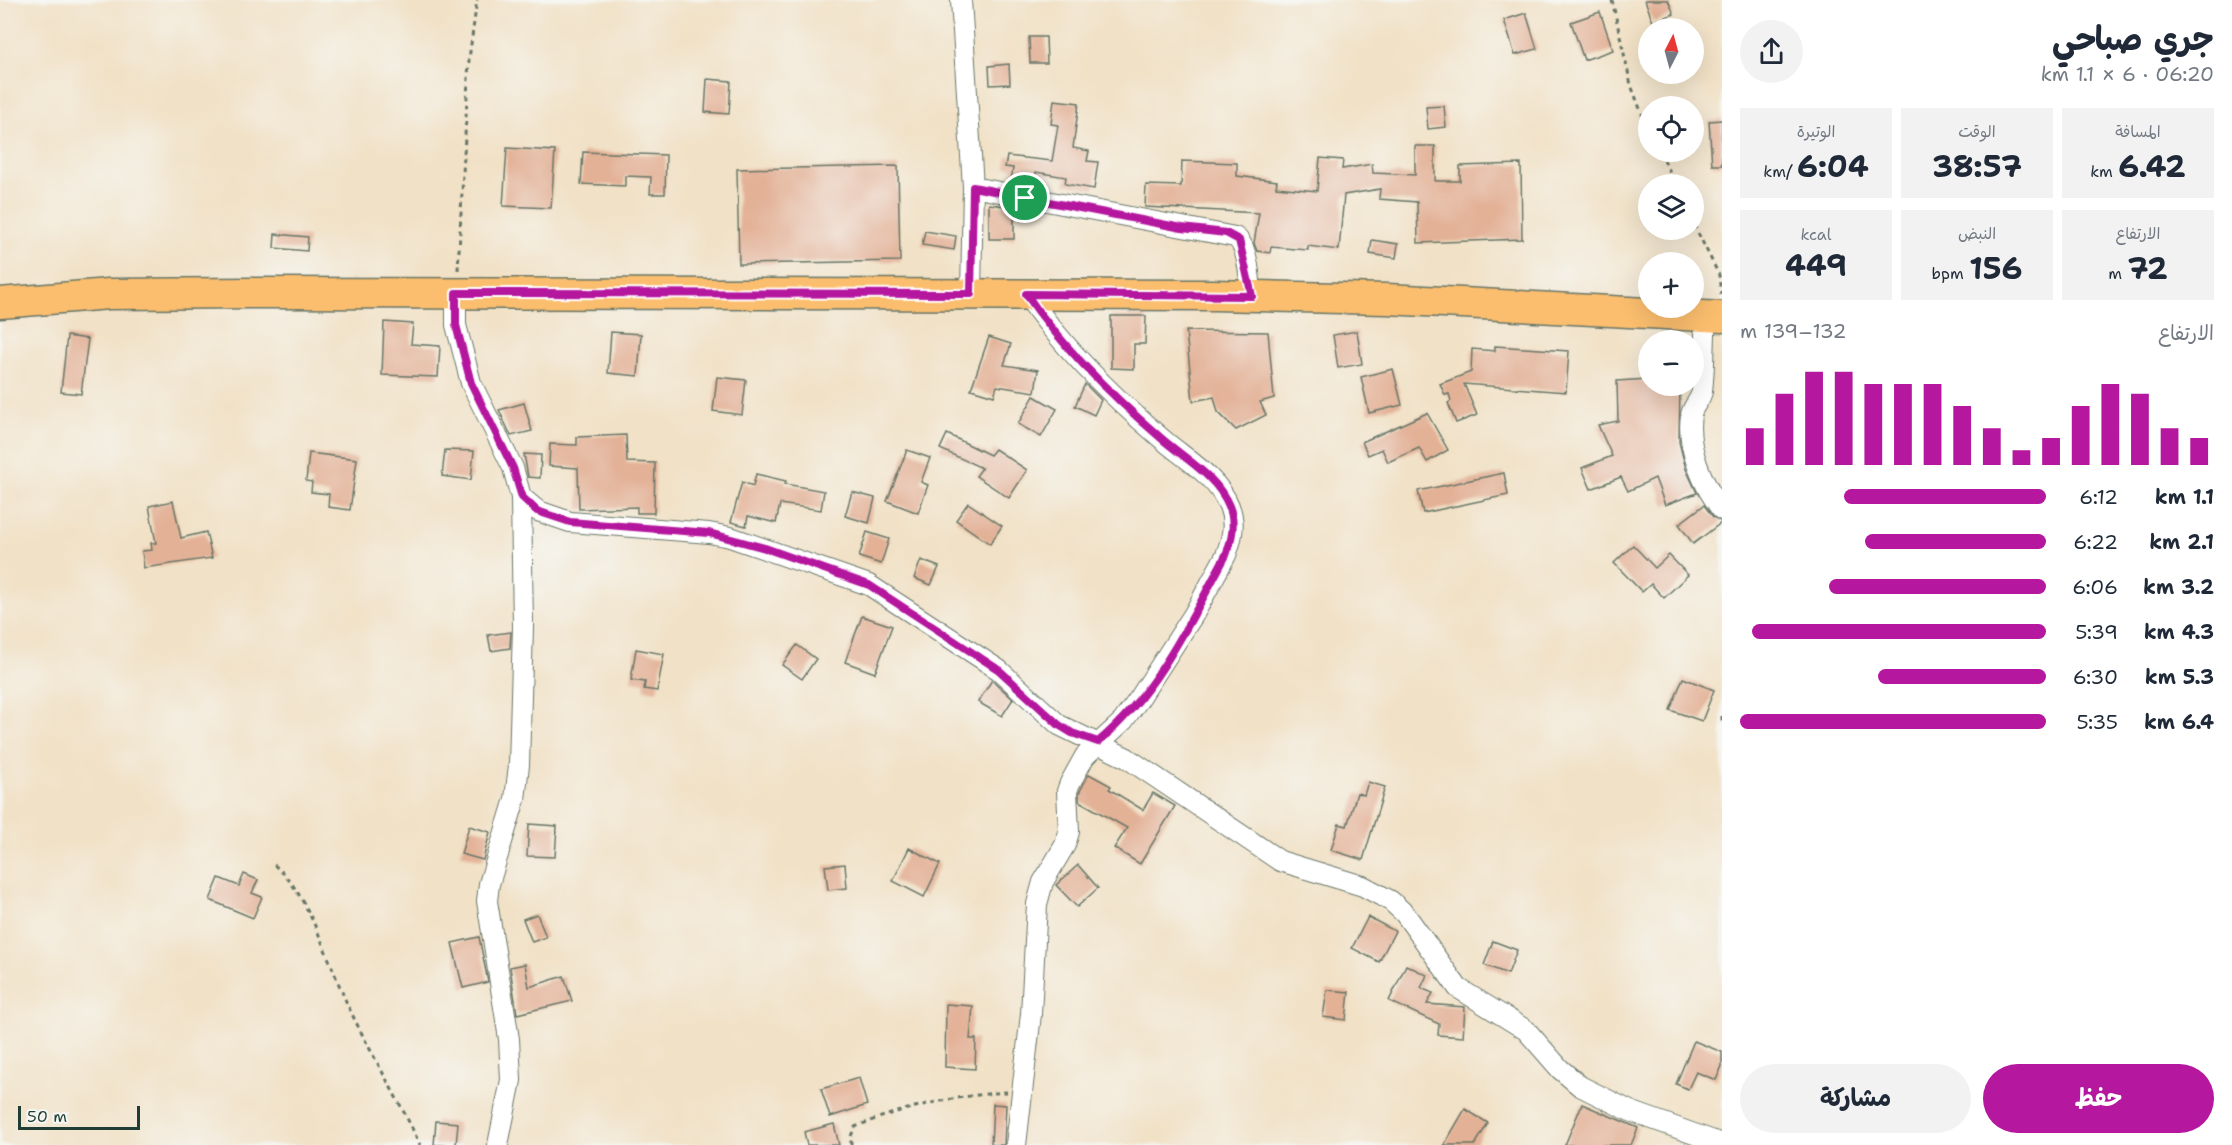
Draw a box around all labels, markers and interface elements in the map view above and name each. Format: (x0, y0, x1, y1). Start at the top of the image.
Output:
text: جري صباحي (2052, 16, 2214, 61)
north arrow (1638, 18, 1704, 84)
map controls (1638, 18, 1704, 396)
button: share (1740, 20, 1803, 83)
text: 06:20 · 6 × 1.1 km (2041, 61, 2214, 87)
button: locate (1638, 96, 1704, 162)
text: الوتيرة (1797, 121, 1835, 142)
text: الوقت (1958, 121, 1996, 142)
text: المسافة (2115, 121, 2161, 142)
text: 6:04 (1797, 146, 1869, 187)
text: 38:57 (1932, 146, 2022, 187)
text: 6.42 (2118, 146, 2186, 187)
text: /km (1763, 161, 1797, 182)
text: km (2090, 161, 2118, 182)
pin (999, 172, 1050, 223)
button: layers (1638, 174, 1704, 240)
icon: arrive (1008, 181, 1041, 214)
text: النبض (1958, 223, 1996, 244)
text: الارتفاع (2116, 223, 2160, 244)
text: kcal (1800, 224, 1832, 245)
text: 449 (1785, 245, 1847, 286)
text: 156 (1969, 248, 2023, 289)
text: 72 (2127, 248, 2168, 289)
button: + (1638, 252, 1704, 318)
text: bpm (1932, 263, 1969, 284)
text: m (2108, 263, 2127, 284)
text: 132–139 m (1740, 318, 1846, 344)
text: الارتفاع (2158, 320, 2214, 346)
button: − (1638, 330, 1704, 396)
text: 6:12 (2079, 484, 2118, 510)
text: 1.1 km (2155, 484, 2214, 510)
text: 6:22 (2073, 529, 2118, 555)
text: 2.1 km (2149, 529, 2214, 555)
text: 6:06 (2072, 574, 2118, 600)
text: 3.2 km (2143, 574, 2214, 600)
text: 5:39 (2075, 619, 2118, 645)
text: 4.3 km (2144, 619, 2214, 645)
text: 6:30 (2073, 664, 2118, 690)
text: 5.3 km (2145, 664, 2214, 690)
text: 5:35 (2076, 709, 2118, 735)
text: 6.4 km (2144, 709, 2214, 735)
button: مشاركة (1740, 1064, 1971, 1133)
button: حفظ (1983, 1064, 2214, 1133)
scale bar (18, 1103, 140, 1130)
text: 50 m (27, 1106, 67, 1127)

